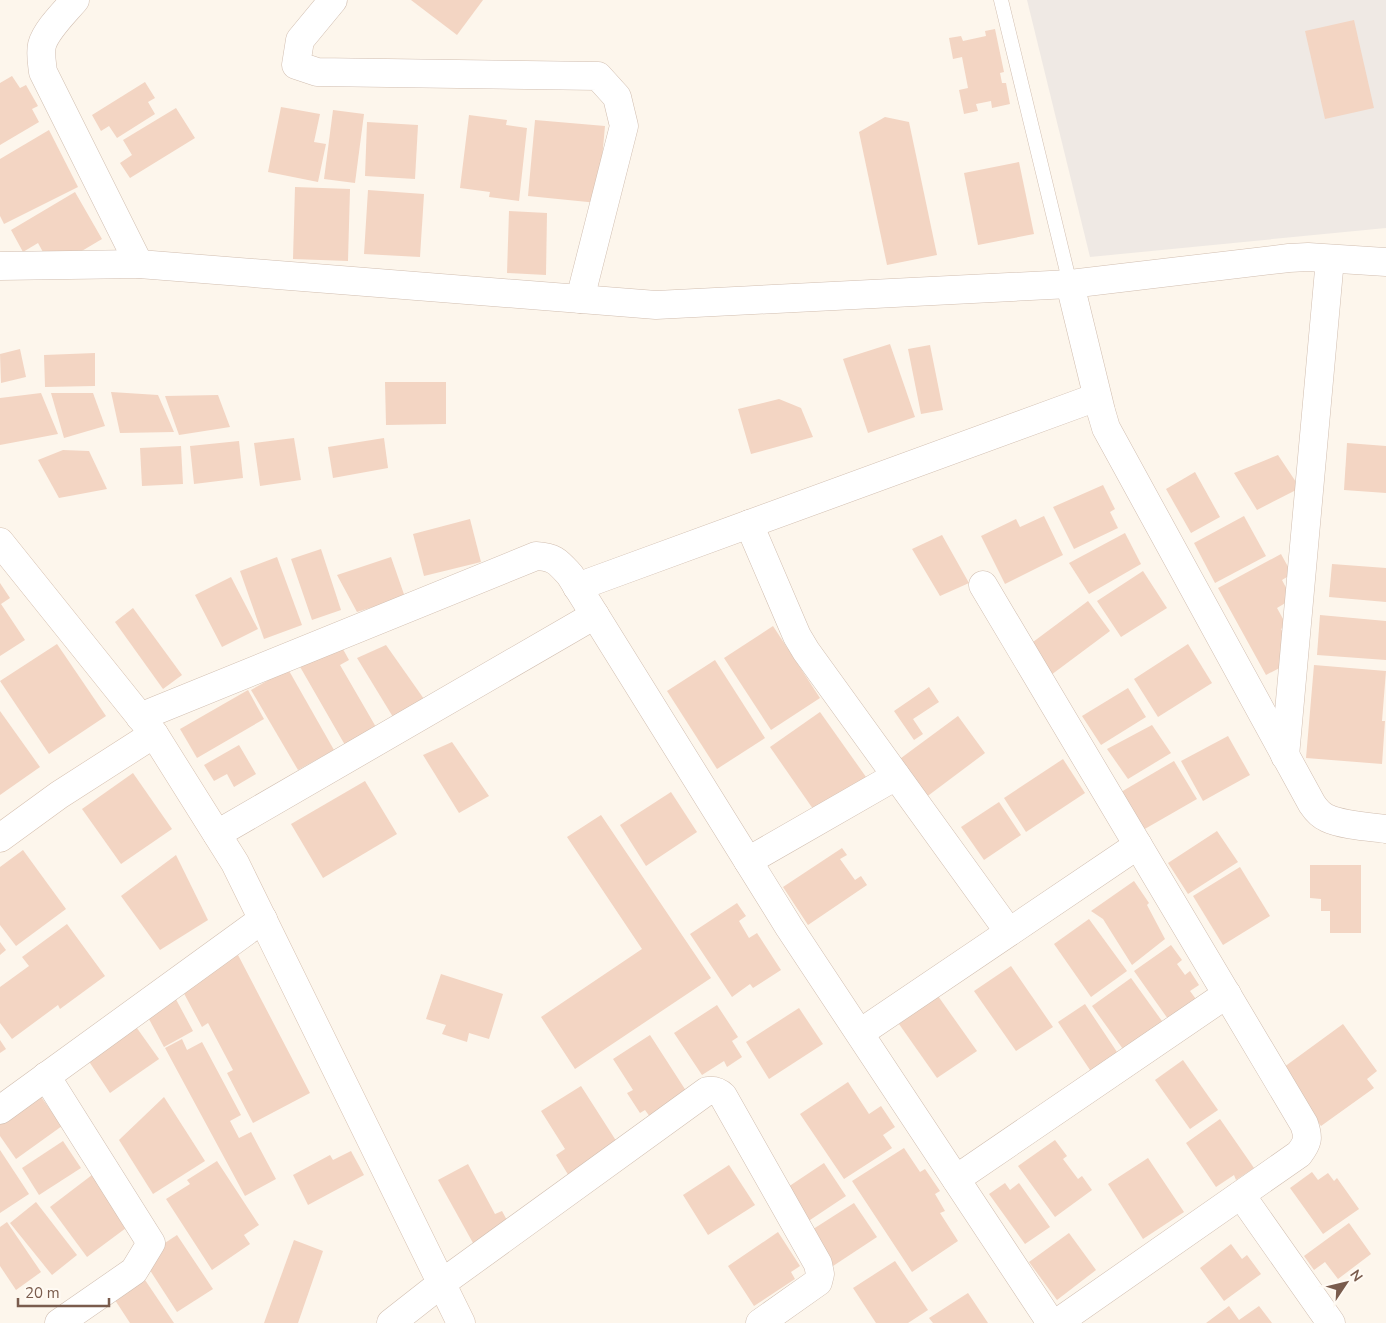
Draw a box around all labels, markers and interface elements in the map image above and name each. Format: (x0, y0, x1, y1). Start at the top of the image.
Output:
north arrow (1321, 1258, 1371, 1308)
text: N (1345, 1266, 1367, 1286)
scale bar (18, 1276, 109, 1308)
text: 20 m (25, 1283, 60, 1303)

